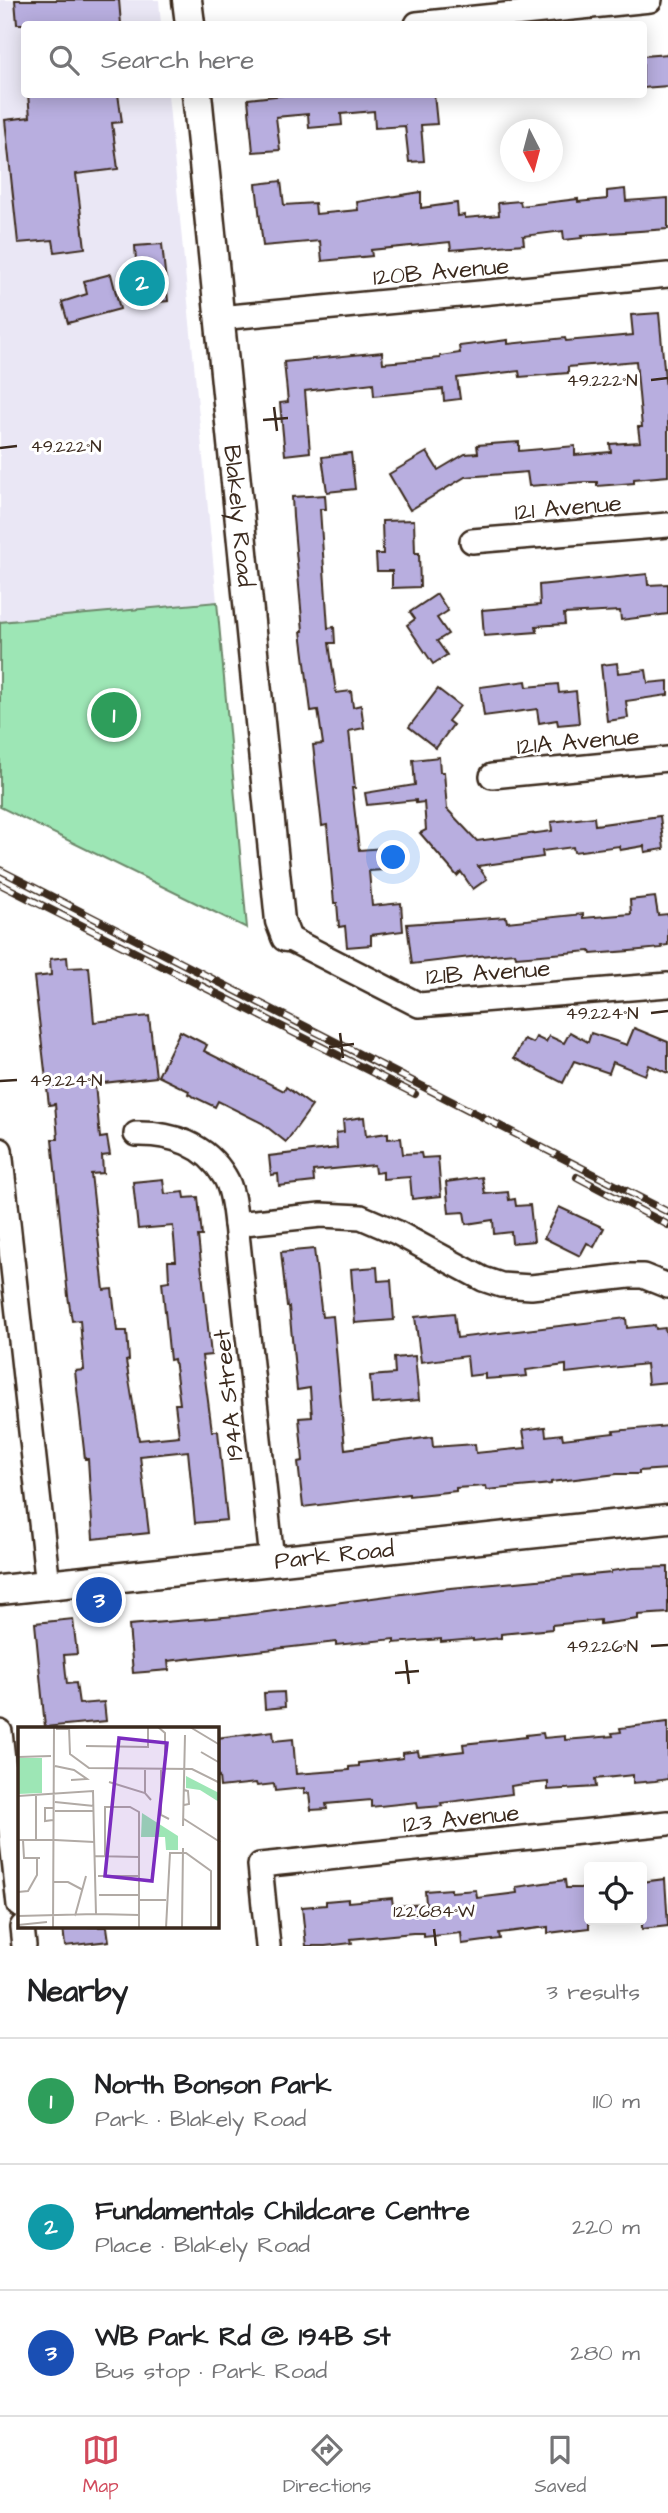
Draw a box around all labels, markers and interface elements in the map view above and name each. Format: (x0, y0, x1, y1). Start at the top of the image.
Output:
search box (21, 21, 647, 98)
icon: search (45, 41, 83, 79)
text: Search here (101, 42, 254, 78)
north arrow (500, 119, 563, 182)
street label: 120B Avenue (372, 249, 511, 295)
pin: 2 (119, 257, 165, 309)
text: 49.222°N (566, 368, 638, 393)
text: 49.222°N (30, 434, 102, 459)
street label: Blakely Road (214, 443, 262, 589)
street label: 121 Avenue (513, 486, 623, 530)
pin: 1 (91, 689, 137, 741)
street label: 121A Avenue (515, 720, 641, 764)
your location (376, 840, 410, 874)
street label: 121B Avenue (425, 952, 551, 994)
text: 49.224°N (565, 1001, 639, 1026)
text: 49.224°N (29, 1068, 103, 1093)
street label: 194A Street (205, 1327, 253, 1462)
street label: Park Road (273, 1532, 396, 1579)
pin: 3 (76, 1574, 122, 1626)
text: 49.226°N (566, 1634, 638, 1659)
inset map (18, 1727, 219, 1928)
street label: 123 Avenue (401, 1796, 521, 1842)
map controls (584, 1862, 647, 1925)
button: locate (584, 1862, 647, 1925)
text: 122.684°W (393, 1899, 475, 1924)
text: Nearby (28, 1971, 128, 2013)
text: 3 results (546, 1976, 640, 2008)
text: North Bonson Park (95, 2067, 331, 2103)
text: 1 (50, 2085, 52, 2117)
text: 110 m (592, 2085, 640, 2117)
text: Park · Blakely Road (95, 2103, 306, 2135)
text: Fundamentals Childcare Centre (95, 2193, 470, 2229)
text: 2 (44, 2211, 58, 2243)
text: 220 m (572, 2211, 640, 2243)
text: Place · Blakely Road (95, 2229, 310, 2261)
text: WB Park Rd @ 194B St (95, 2319, 391, 2355)
text: 3 (45, 2337, 57, 2369)
text: 280 m (570, 2337, 640, 2369)
text: Bus stop · Park Road (95, 2355, 327, 2387)
tab: Map (82, 2431, 120, 2500)
tab: Directions (283, 2431, 371, 2500)
tab: Saved (535, 2431, 586, 2500)

